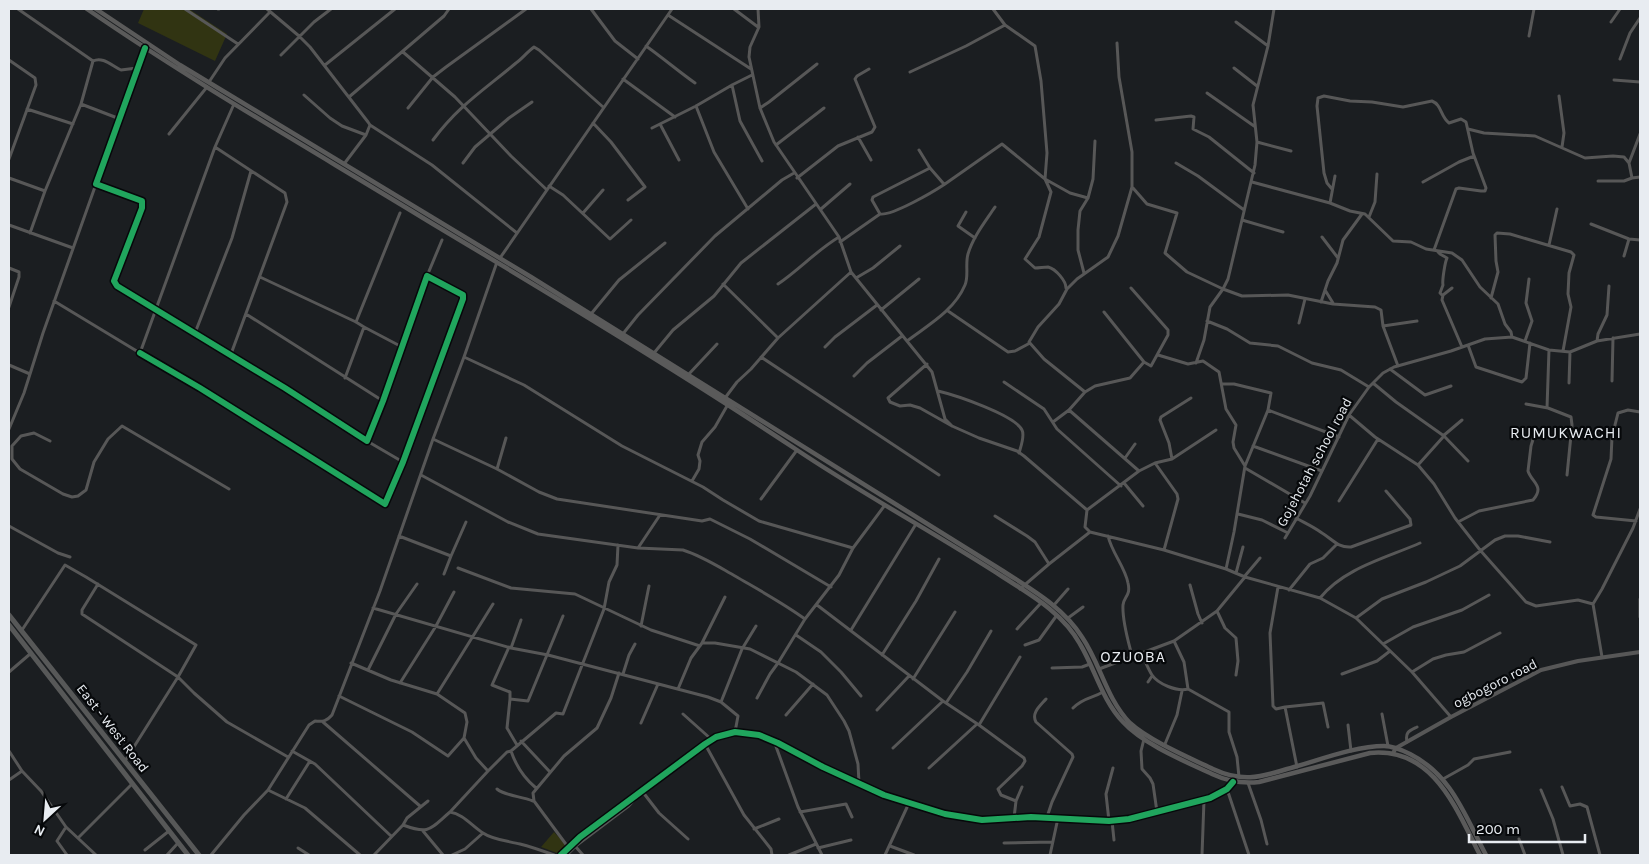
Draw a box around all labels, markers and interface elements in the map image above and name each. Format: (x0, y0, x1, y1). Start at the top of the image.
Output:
street label: Gojehotah school road (1273, 395, 1356, 530)
district label: RUMUKWACHI (1510, 423, 1622, 442)
district label: OZUOBA (1100, 647, 1166, 666)
street label: ogbogoro road (1450, 655, 1540, 712)
street label: East - West Road (73, 681, 152, 776)
north arrow (20, 794, 70, 844)
scale bar (1469, 812, 1585, 844)
text: N (31, 820, 48, 840)
text: 200 m (1476, 820, 1520, 838)

